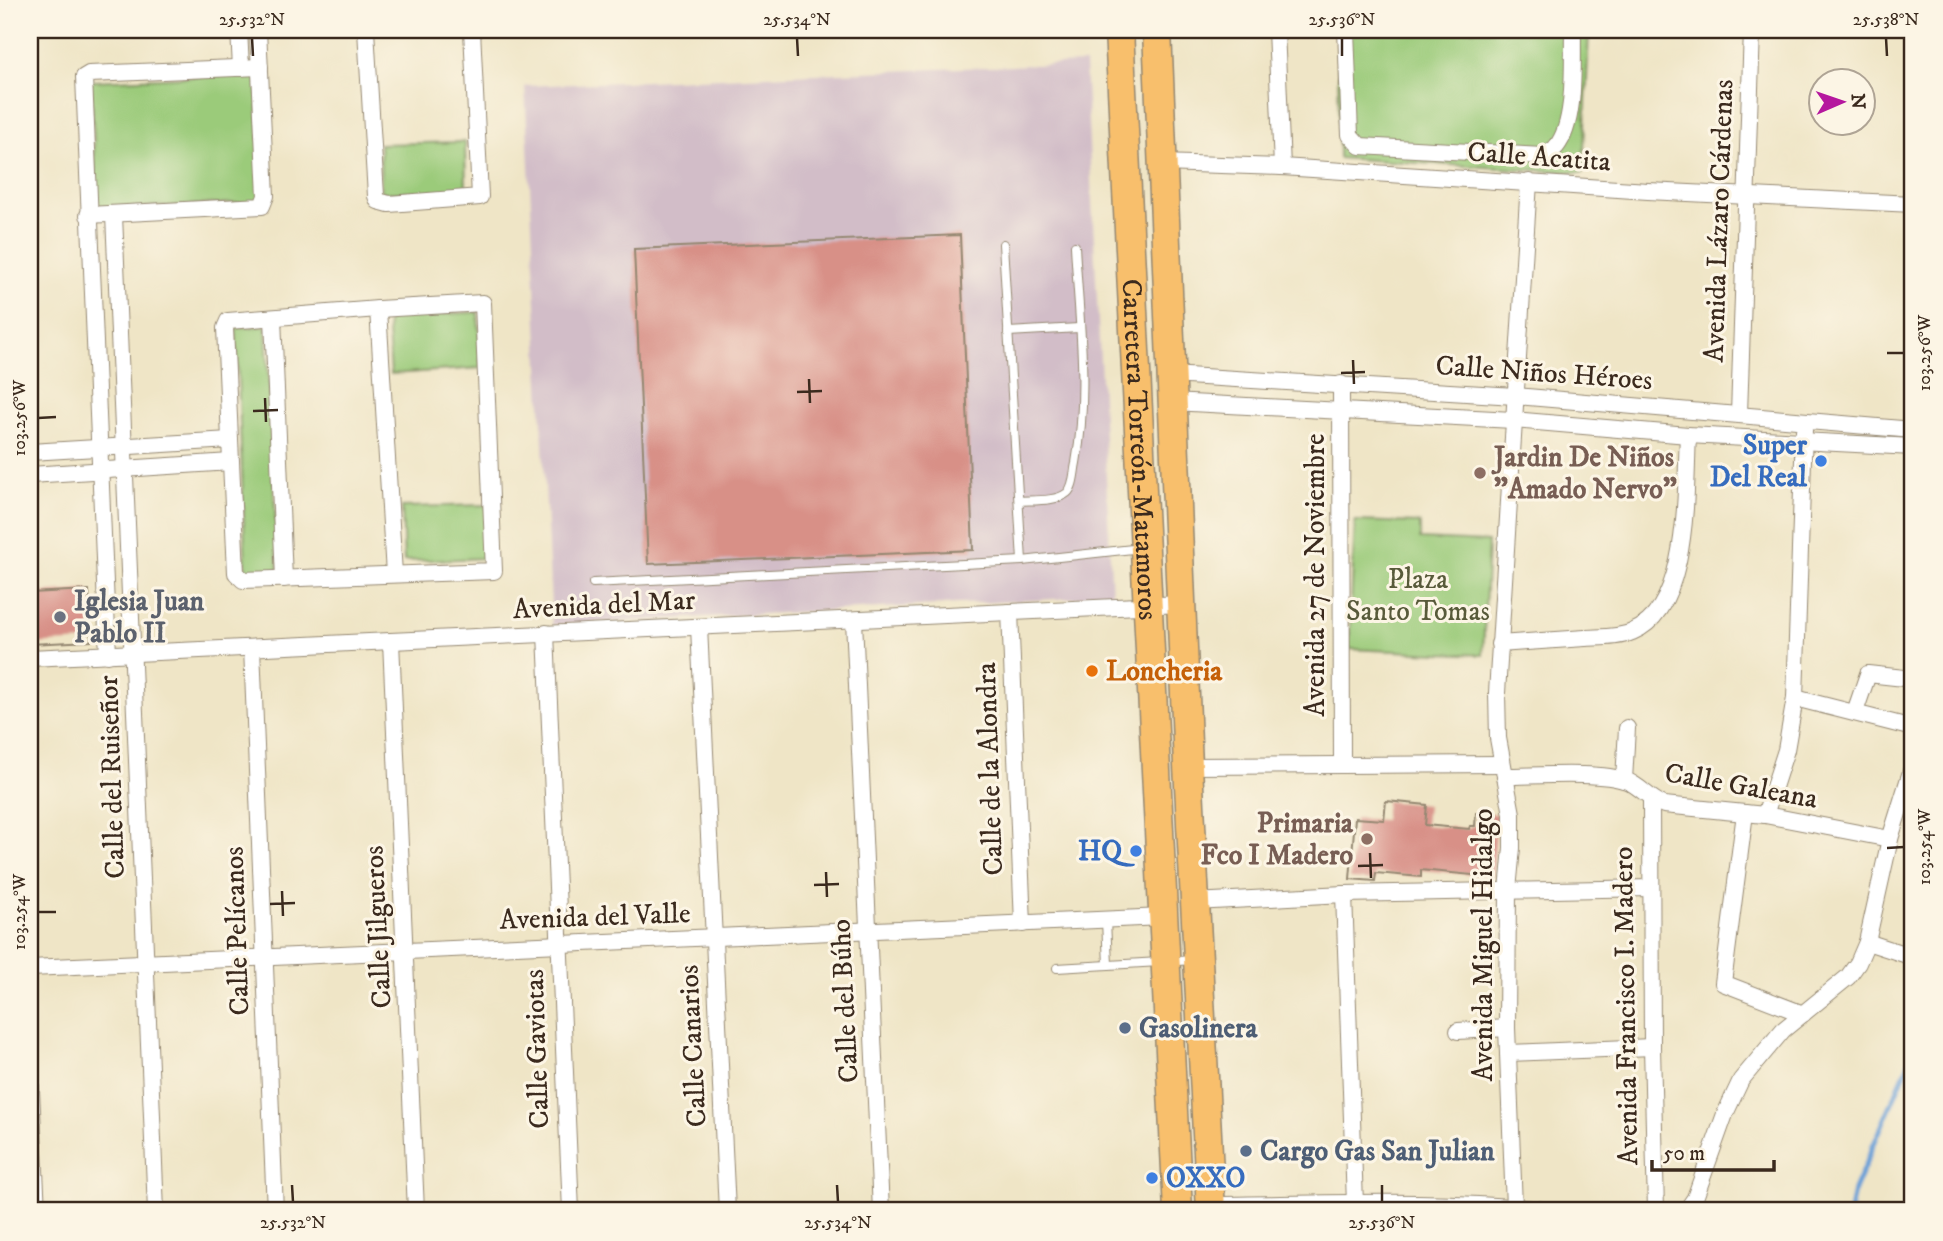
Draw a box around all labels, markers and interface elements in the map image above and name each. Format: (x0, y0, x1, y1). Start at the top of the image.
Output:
text: 25.532°N (219, 9, 285, 31)
text: 25.534°N (763, 9, 831, 31)
text: 25.536°N (1309, 9, 1376, 31)
text: 25.538°N (1853, 9, 1919, 31)
north arrow (1806, 66, 1876, 136)
street label: Avenida Lázaro Cárdenas (1697, 79, 1741, 363)
text: N (1846, 93, 1869, 110)
street label: Calle Acatita (1466, 135, 1612, 179)
street label: Carretera Torreón-Matamoros (1114, 278, 1166, 621)
text: 103.256°W (1914, 314, 1936, 391)
street label: Calle Niños Héroes (1434, 348, 1654, 398)
text: 103.256°W (9, 379, 31, 456)
place label: Super Del Real (1710, 428, 1808, 495)
street label: Avenida 27 de Noviembre (1298, 433, 1333, 717)
place label: Jardin De Niños "Amado Nervo" (1491, 440, 1677, 507)
marker: Super Del Real (1813, 453, 1829, 469)
marker: Jardin De Niños "Amado Nervo" (1472, 465, 1488, 481)
park label: Plaza Santo Tomas (1346, 562, 1490, 629)
street label: Avenida del Mar (512, 583, 697, 627)
place label: Iglesia Juan Pablo II (74, 584, 205, 651)
marker: Iglesia Juan Pablo II (52, 609, 68, 625)
place label: Loncheria (1106, 654, 1223, 689)
street label: Calle de la Alondra (969, 662, 1011, 876)
marker: Loncheria (1084, 663, 1100, 679)
street label: Calle del Ruiseñor (91, 674, 133, 879)
street label: Calle Galeana (1662, 755, 1820, 817)
place label: Primaria Fco I Madero (1201, 806, 1354, 873)
street label: Avenida Miguel Hidalgo (1466, 808, 1501, 1082)
text: 103.254°W (1914, 808, 1936, 885)
marker: Primaria Fco I Madero (1359, 831, 1375, 847)
place label: HQ (1078, 834, 1135, 869)
marker: HQ (1128, 843, 1144, 859)
street label: Calle Jilgueros (356, 845, 400, 1009)
street label: Calle Pelícanos (217, 846, 257, 1016)
street label: Avenida Francisco I. Madero (1606, 846, 1646, 1166)
text: 103.254°W (9, 873, 31, 950)
street label: Avenida del Valle (499, 896, 691, 938)
street label: Calle del Búho (823, 918, 867, 1084)
street label: Calle Canarios (671, 964, 715, 1128)
street label: Calle Gaviotas (517, 969, 557, 1129)
place label: Gasolinera (1139, 1011, 1259, 1046)
marker: Gasolinera (1117, 1020, 1133, 1036)
scale bar (1652, 1129, 1775, 1173)
place label: Cargo Gas San Julian (1260, 1134, 1495, 1169)
text: 50 m (1663, 1141, 1705, 1167)
marker: Cargo Gas San Julian (1238, 1143, 1254, 1159)
place label: OXXO (1166, 1161, 1245, 1196)
marker: OXXO (1144, 1170, 1160, 1186)
text: 25.532°N (260, 1212, 326, 1234)
text: 25.534°N (804, 1212, 872, 1234)
text: 25.536°N (1349, 1212, 1416, 1234)

